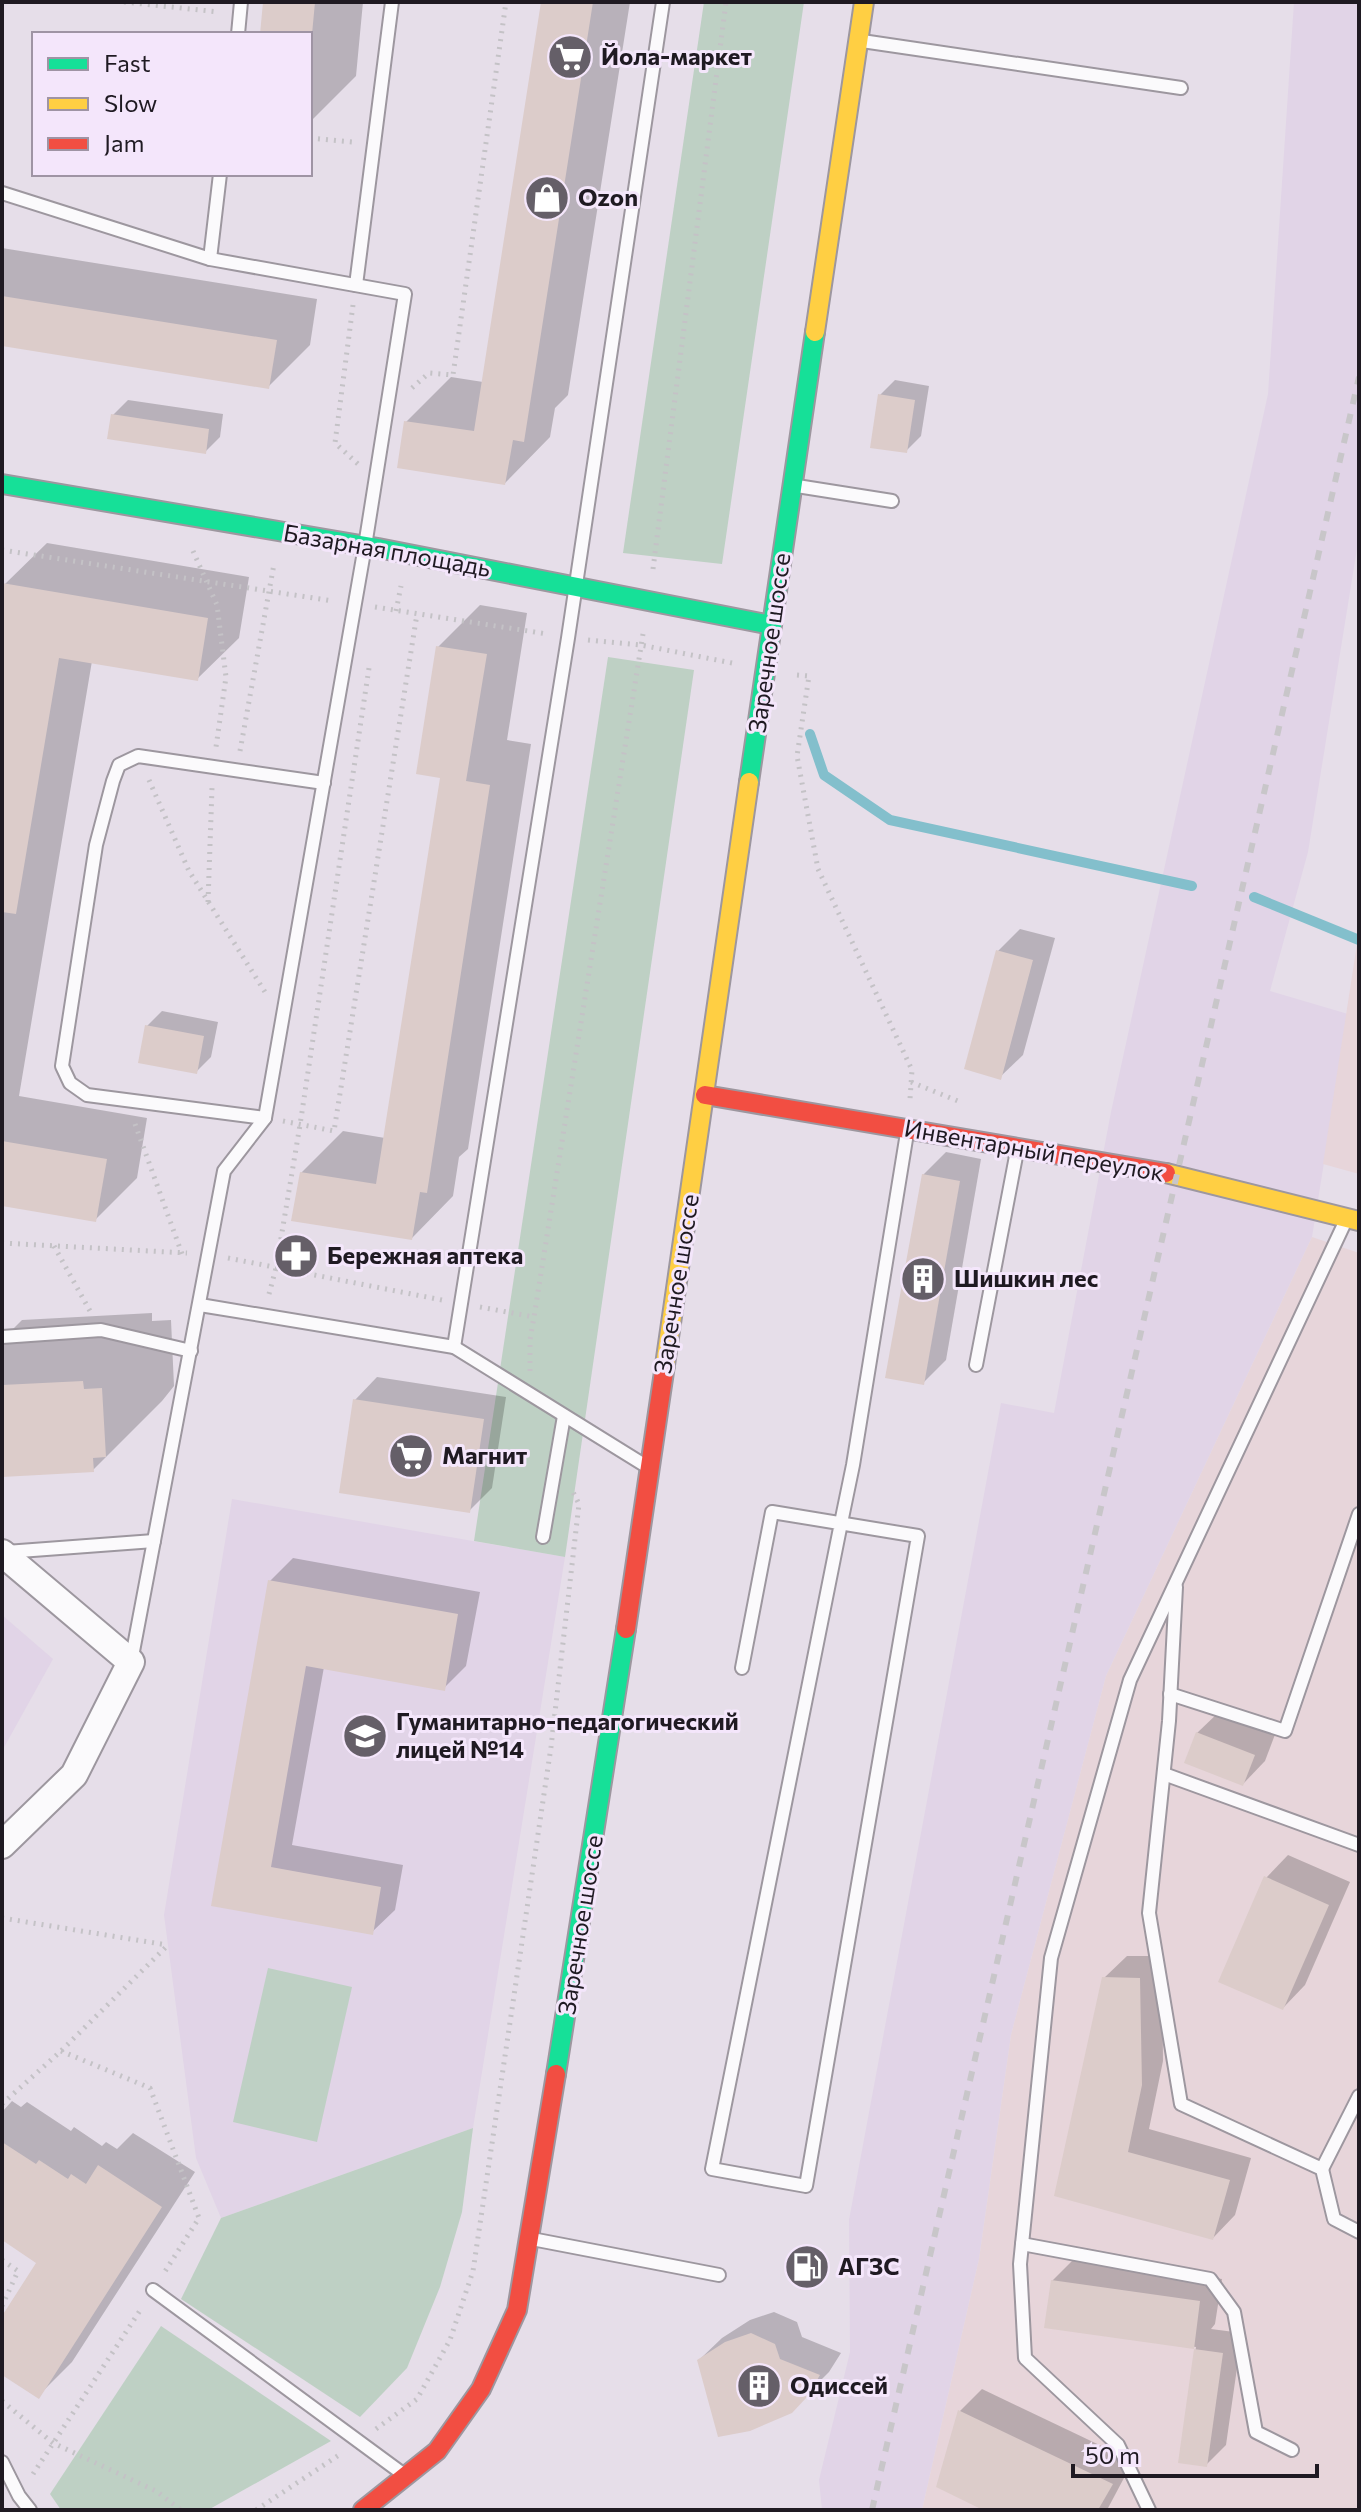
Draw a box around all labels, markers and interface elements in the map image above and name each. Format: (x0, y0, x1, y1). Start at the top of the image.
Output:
legend (32, 32, 312, 176)
supermarket icon: Йола-маркет (546, 33, 594, 81)
place label: Йола-маркет (601, 41, 752, 70)
text: Fast (104, 48, 151, 77)
text: Slow (104, 88, 157, 117)
text: Jam (104, 128, 144, 157)
shop icon: Ozon (523, 174, 571, 222)
place label: Ozon (578, 182, 638, 211)
street label: Базарная площадь (281, 517, 493, 582)
street label: Заречное шоссе (742, 551, 796, 735)
street label: Инвентарный переулок (902, 1112, 1167, 1187)
street label: Заречное шоссе (647, 1192, 704, 1376)
pharmacy icon: Бережная аптека (272, 1232, 320, 1280)
place label: Бережная аптека (327, 1240, 523, 1269)
building icon: Шишкин лес (899, 1255, 947, 1303)
place label: Шишкин лес (954, 1263, 1098, 1292)
supermarket icon: Магнит (387, 1432, 435, 1480)
place label: Магнит (442, 1440, 528, 1469)
place label: Гуманитарно-педагогический лицей №14 (396, 1706, 739, 1763)
school or university icon: Гуманитарно-педагогический лицей №14 (341, 1712, 389, 1760)
street label: Заречное шоссе (551, 1833, 608, 2017)
fuel station icon: АГЗС (783, 2243, 831, 2291)
place label: АГЗС (838, 2251, 900, 2280)
building icon: Одиссей (735, 2362, 783, 2410)
place label: Одиссей (790, 2370, 888, 2399)
scale bar (1073, 2428, 1317, 2478)
text: 50 m (1085, 2440, 1140, 2469)

